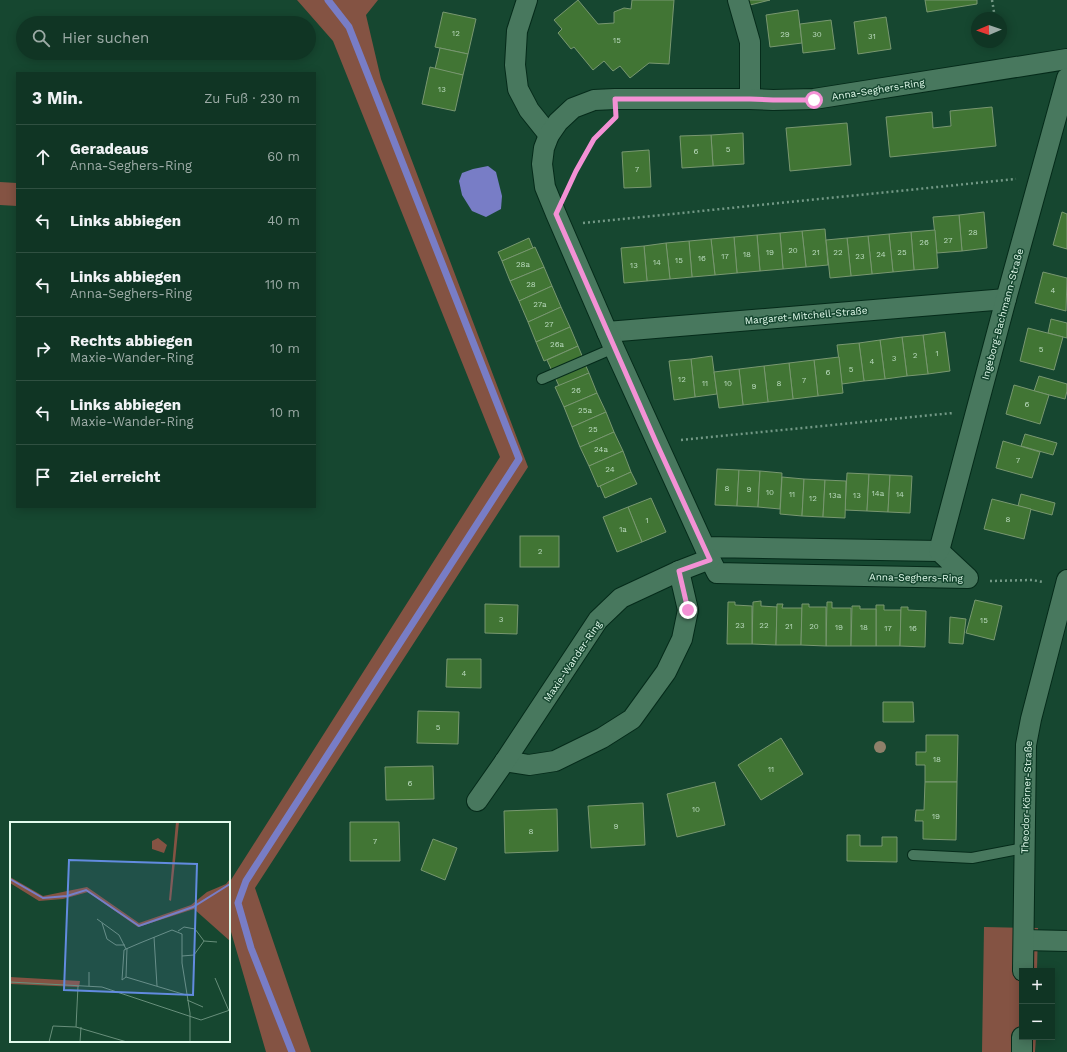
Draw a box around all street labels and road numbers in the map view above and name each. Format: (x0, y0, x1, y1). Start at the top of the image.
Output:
street label: Anna-Seghers-Ring (831, 77, 926, 102)
street label: Ingeborg-Bachmann-Straße (980, 247, 1025, 381)
street label: Margaret-Mitchell-Straße (744, 305, 868, 326)
street label: Anna-Seghers-Ring (869, 571, 964, 584)
street label: Maxie-Wander-Ring (541, 618, 604, 704)
street label: Theodor-Körner-Straße (1019, 740, 1034, 854)

